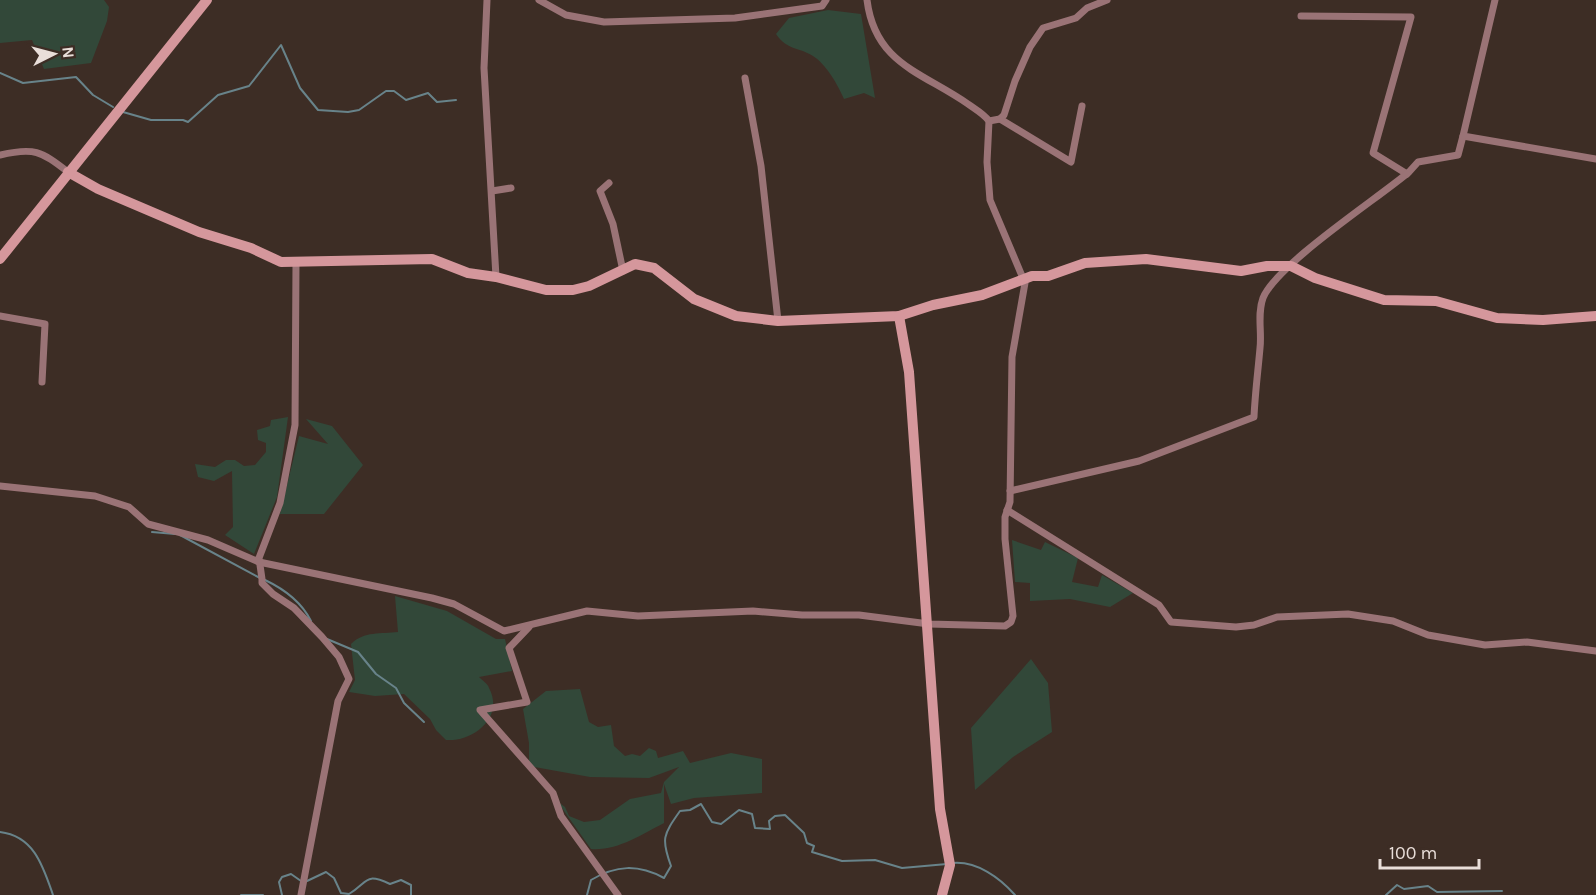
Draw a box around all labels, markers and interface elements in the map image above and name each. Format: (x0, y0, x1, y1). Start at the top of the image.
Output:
north arrow (24, 24, 84, 84)
text: N (58, 46, 78, 59)
scale bar (1380, 832, 1479, 870)
text: 100 m (1389, 842, 1437, 864)

